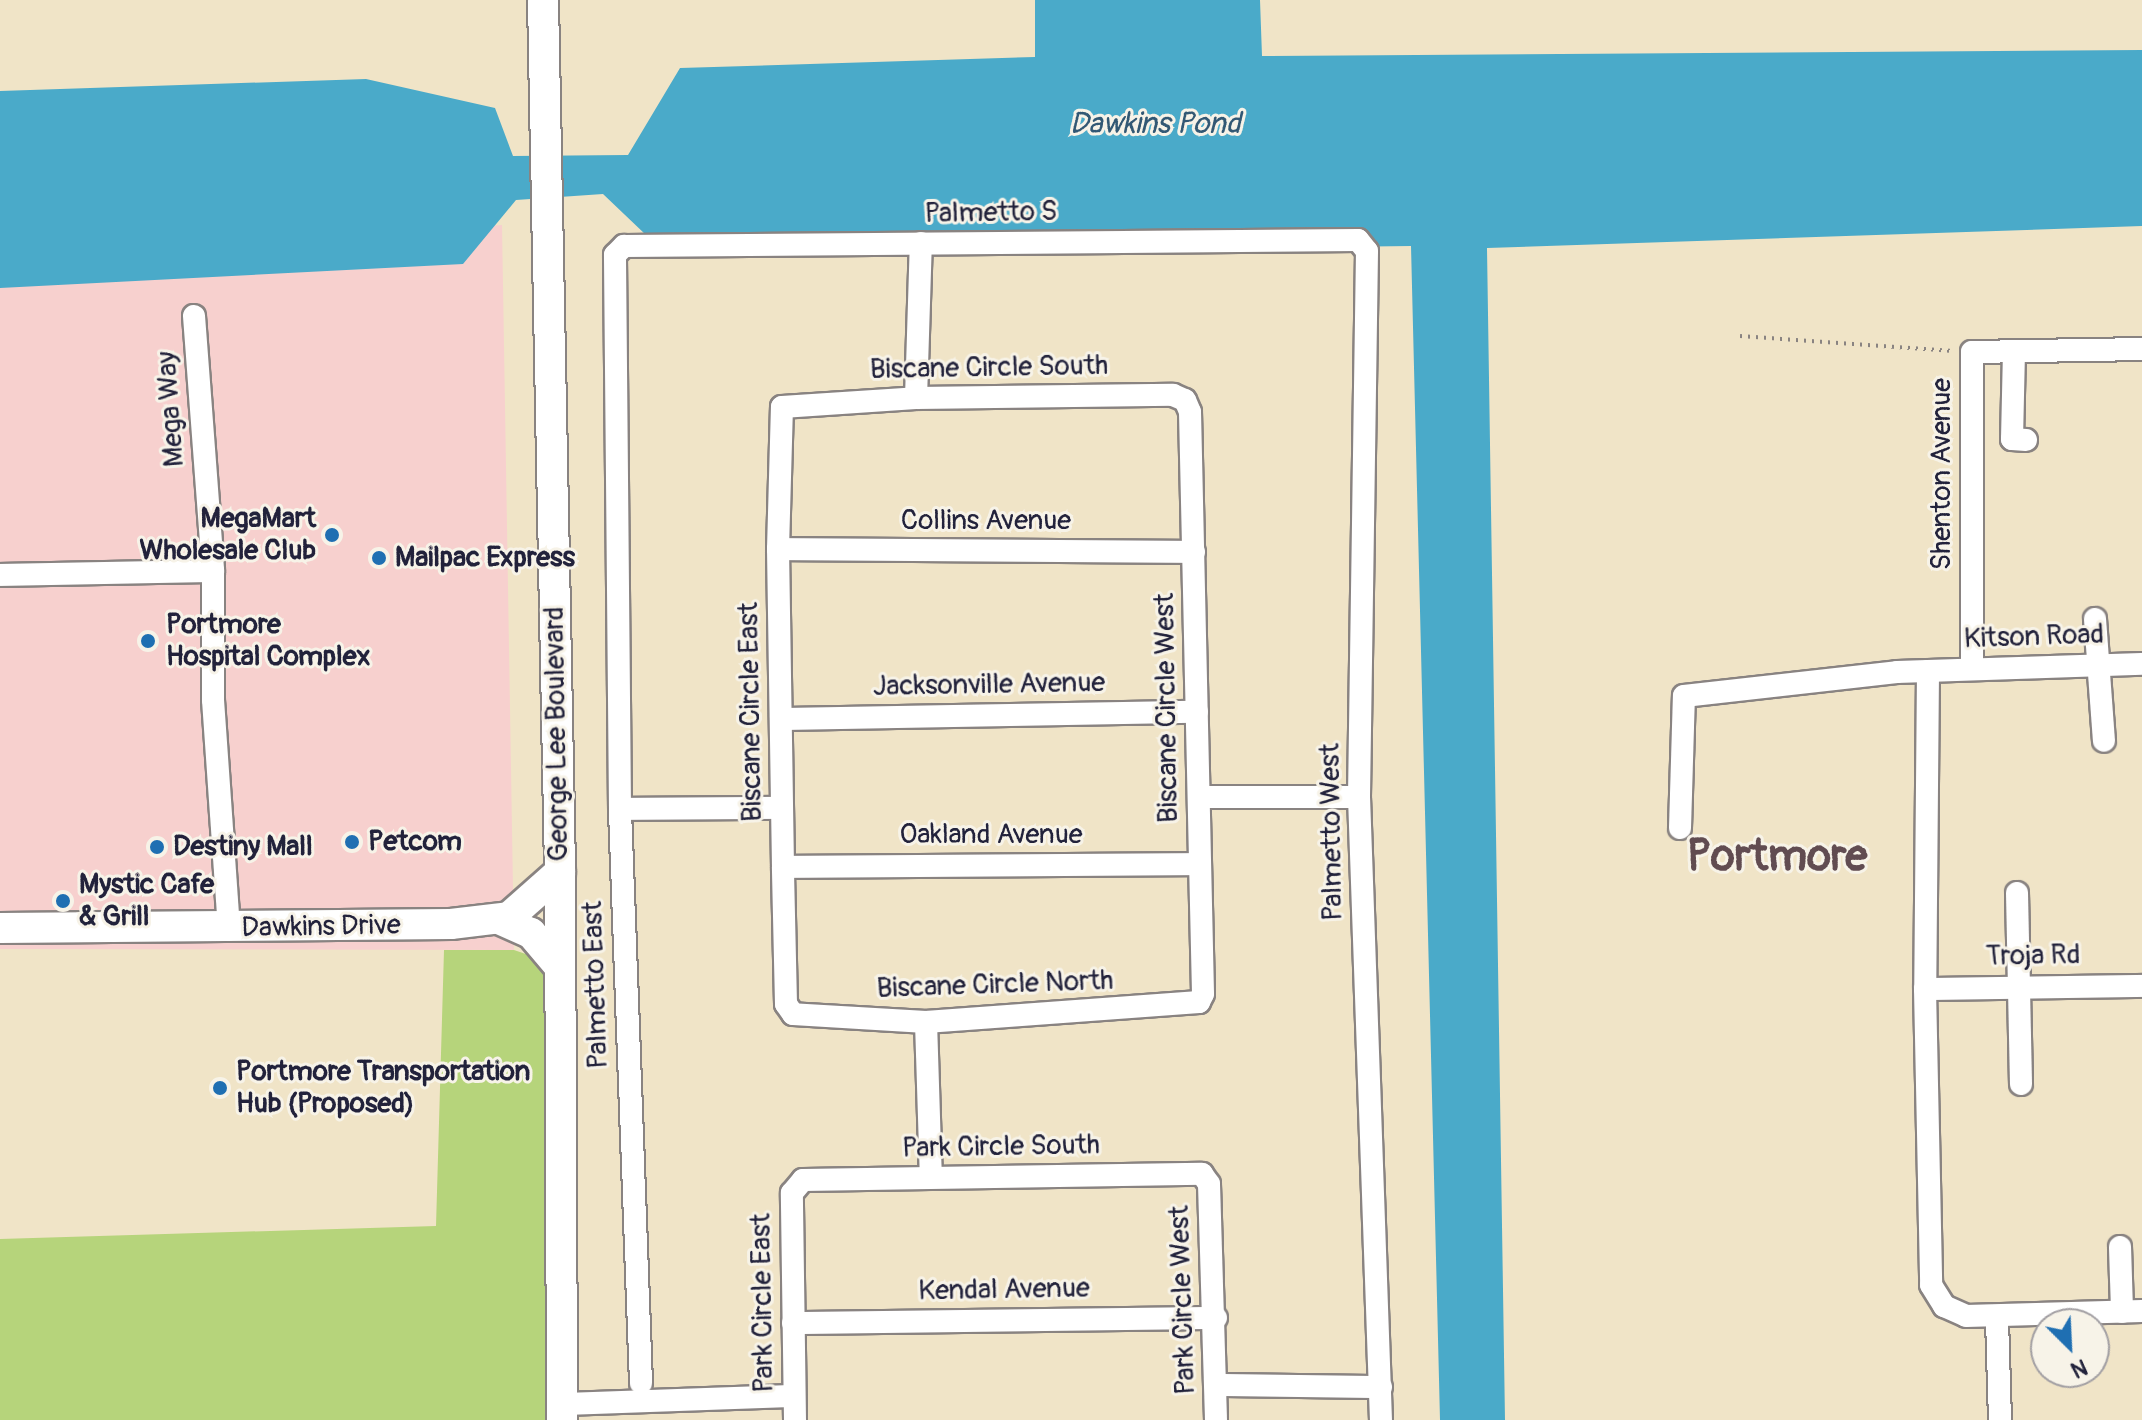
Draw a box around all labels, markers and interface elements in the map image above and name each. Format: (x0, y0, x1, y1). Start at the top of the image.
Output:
water label: Dawkins Pond (1070, 106, 1240, 142)
street label: Palmetto S (924, 195, 1058, 231)
street label: Biscane Circle South (870, 349, 1108, 387)
street label: Mega Way (150, 350, 192, 468)
street label: Shenton Avenue (1925, 378, 1959, 570)
place label: MegaMart Wholesale Club (140, 502, 316, 568)
street label: Collins Avenue (901, 504, 1071, 538)
marker: MegaMart Wholesale Club (323, 526, 341, 544)
place label: Mailpac Express (395, 541, 575, 575)
marker: Mailpac Express (370, 549, 388, 567)
street label: Biscane Circle West (1148, 593, 1186, 823)
street label: Biscane Circle East (732, 602, 770, 822)
street label: George Lee Boulevard (538, 606, 576, 862)
place label: Portmore Hospital Complex (166, 608, 371, 674)
street label: Kitson Road (1963, 618, 2105, 656)
marker: Portmore Hospital Complex (137, 630, 159, 652)
street label: Jacksonville Avenue (873, 666, 1105, 704)
street label: Palmetto West (1314, 743, 1350, 921)
street label: Oakland Avenue (899, 818, 1083, 852)
place label: Petcom (368, 825, 462, 859)
place label: Destiny Mall (173, 830, 313, 864)
district label: Portmore (1687, 831, 1867, 883)
marker: Petcom (343, 833, 361, 851)
marker: Destiny Mall (148, 838, 166, 856)
place label: Mystic Cafe & Grill (79, 868, 214, 934)
marker: Mystic Cafe & Grill (54, 892, 72, 910)
street label: Palmetto East (576, 901, 616, 1069)
street label: Dawkins Drive (241, 909, 401, 945)
street label: Troja Rd (1985, 938, 2081, 974)
street label: Biscane Circle North (876, 964, 1114, 1006)
place label: Portmore Transportation Hub (Proposed) (236, 1055, 530, 1121)
marker: Portmore Transportation Hub (Proposed) (211, 1079, 229, 1097)
street label: Park Circle South (902, 1128, 1100, 1166)
street label: Park Circle West (1163, 1205, 1203, 1395)
street label: Park Circle East (745, 1213, 781, 1393)
street label: Kendal Avenue (918, 1272, 1090, 1308)
north arrow (2030, 1308, 2110, 1388)
text: N (2066, 1352, 2091, 1384)

